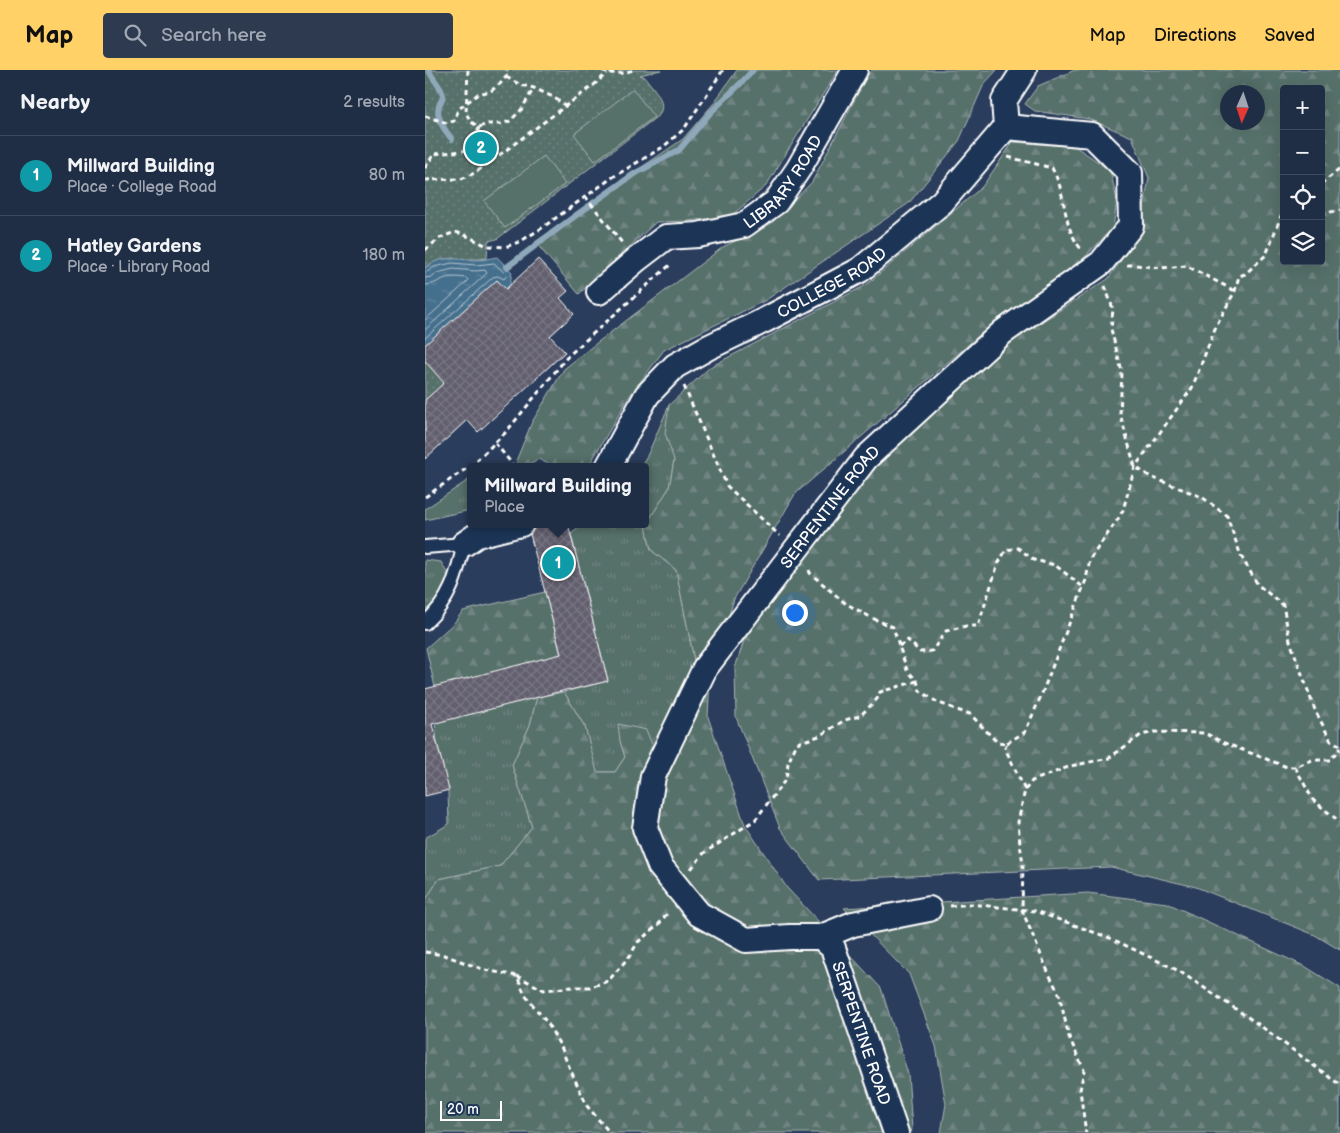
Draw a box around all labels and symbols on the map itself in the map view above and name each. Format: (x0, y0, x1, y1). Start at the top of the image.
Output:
north arrow (1220, 85, 1265, 130)
pin: 2 (465, 129, 497, 167)
street label: LIBRARY ROAD (740, 132, 827, 233)
street label: COLLEGE ROAD (774, 244, 891, 323)
street label: SERPENTINE ROAD (777, 442, 884, 572)
pin: 1 (542, 544, 574, 582)
your location (782, 600, 808, 626)
street label: SERPENTINE ROAD (827, 959, 894, 1108)
scale bar (440, 1098, 503, 1121)

